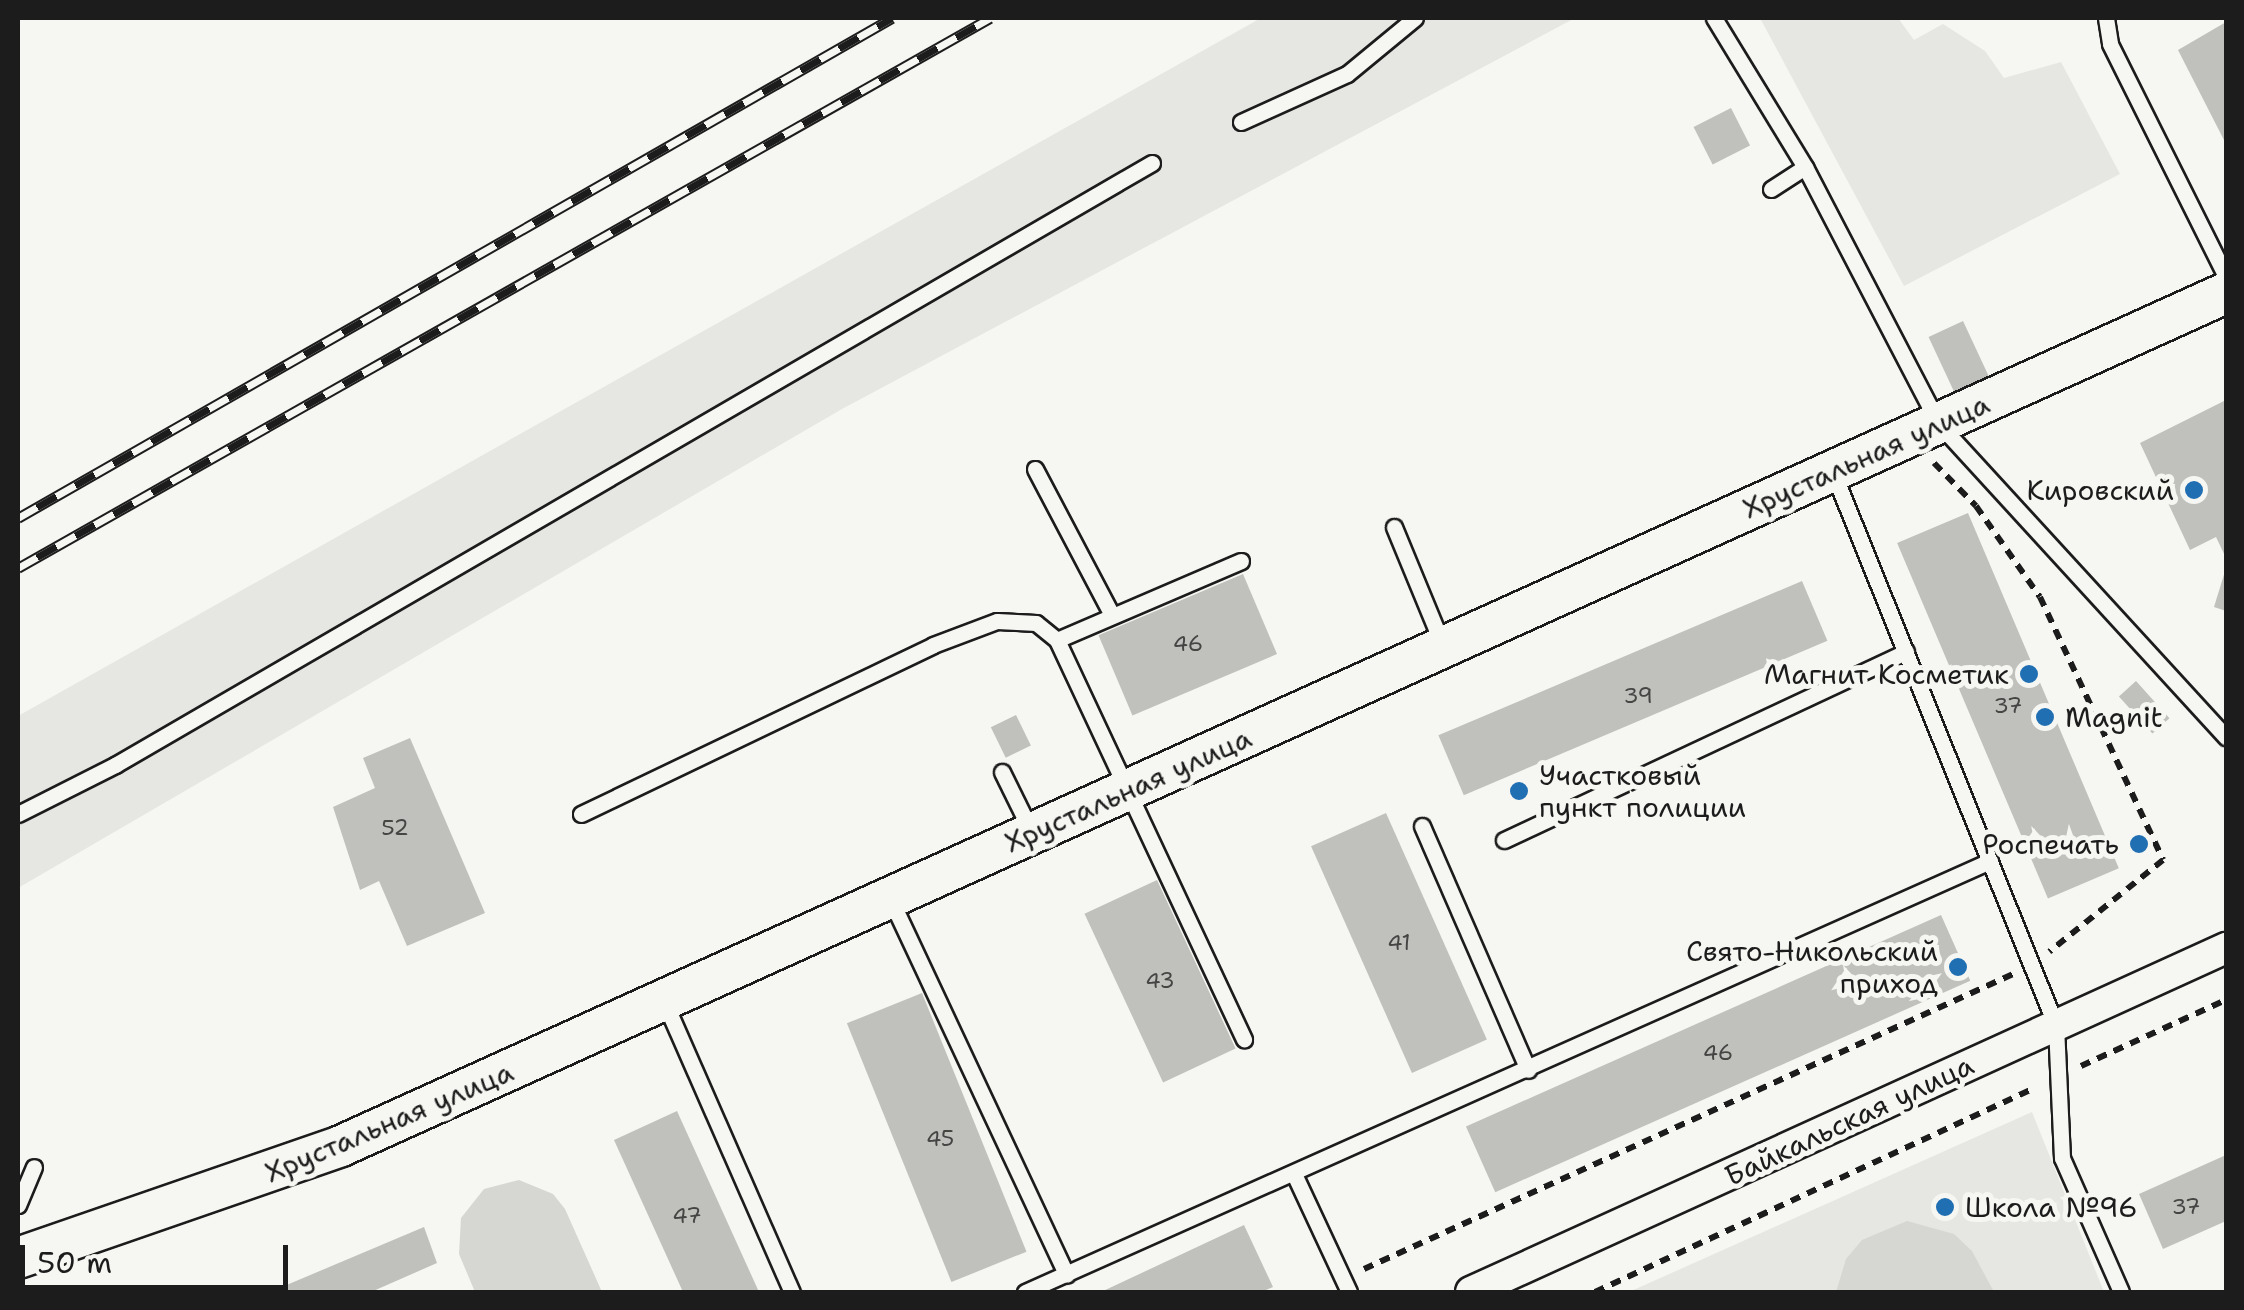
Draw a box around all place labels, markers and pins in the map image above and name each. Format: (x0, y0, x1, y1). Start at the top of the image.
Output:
place label: Кировский (2026, 473, 2174, 507)
marker: Кировский (2183, 479, 2205, 501)
place label: Магнит Косметик (1764, 657, 2009, 691)
marker: Магнит Косметик (2018, 663, 2040, 685)
place label: Magnit (2065, 700, 2163, 734)
marker: Magnit (2034, 706, 2056, 728)
place label: Участковый пункт полиции (1539, 758, 1746, 824)
marker: Участковый пункт полиции (1508, 780, 1530, 802)
place label: Роспечать (1982, 827, 2119, 861)
marker: Роспечать (2128, 833, 2150, 855)
place label: Свято-Никольский приход (1686, 934, 1938, 1000)
marker: Свято-Никольский приход (1947, 956, 1969, 978)
place label: Школа №96 (1965, 1190, 2138, 1224)
marker: Школа №96 (1934, 1196, 1956, 1218)

